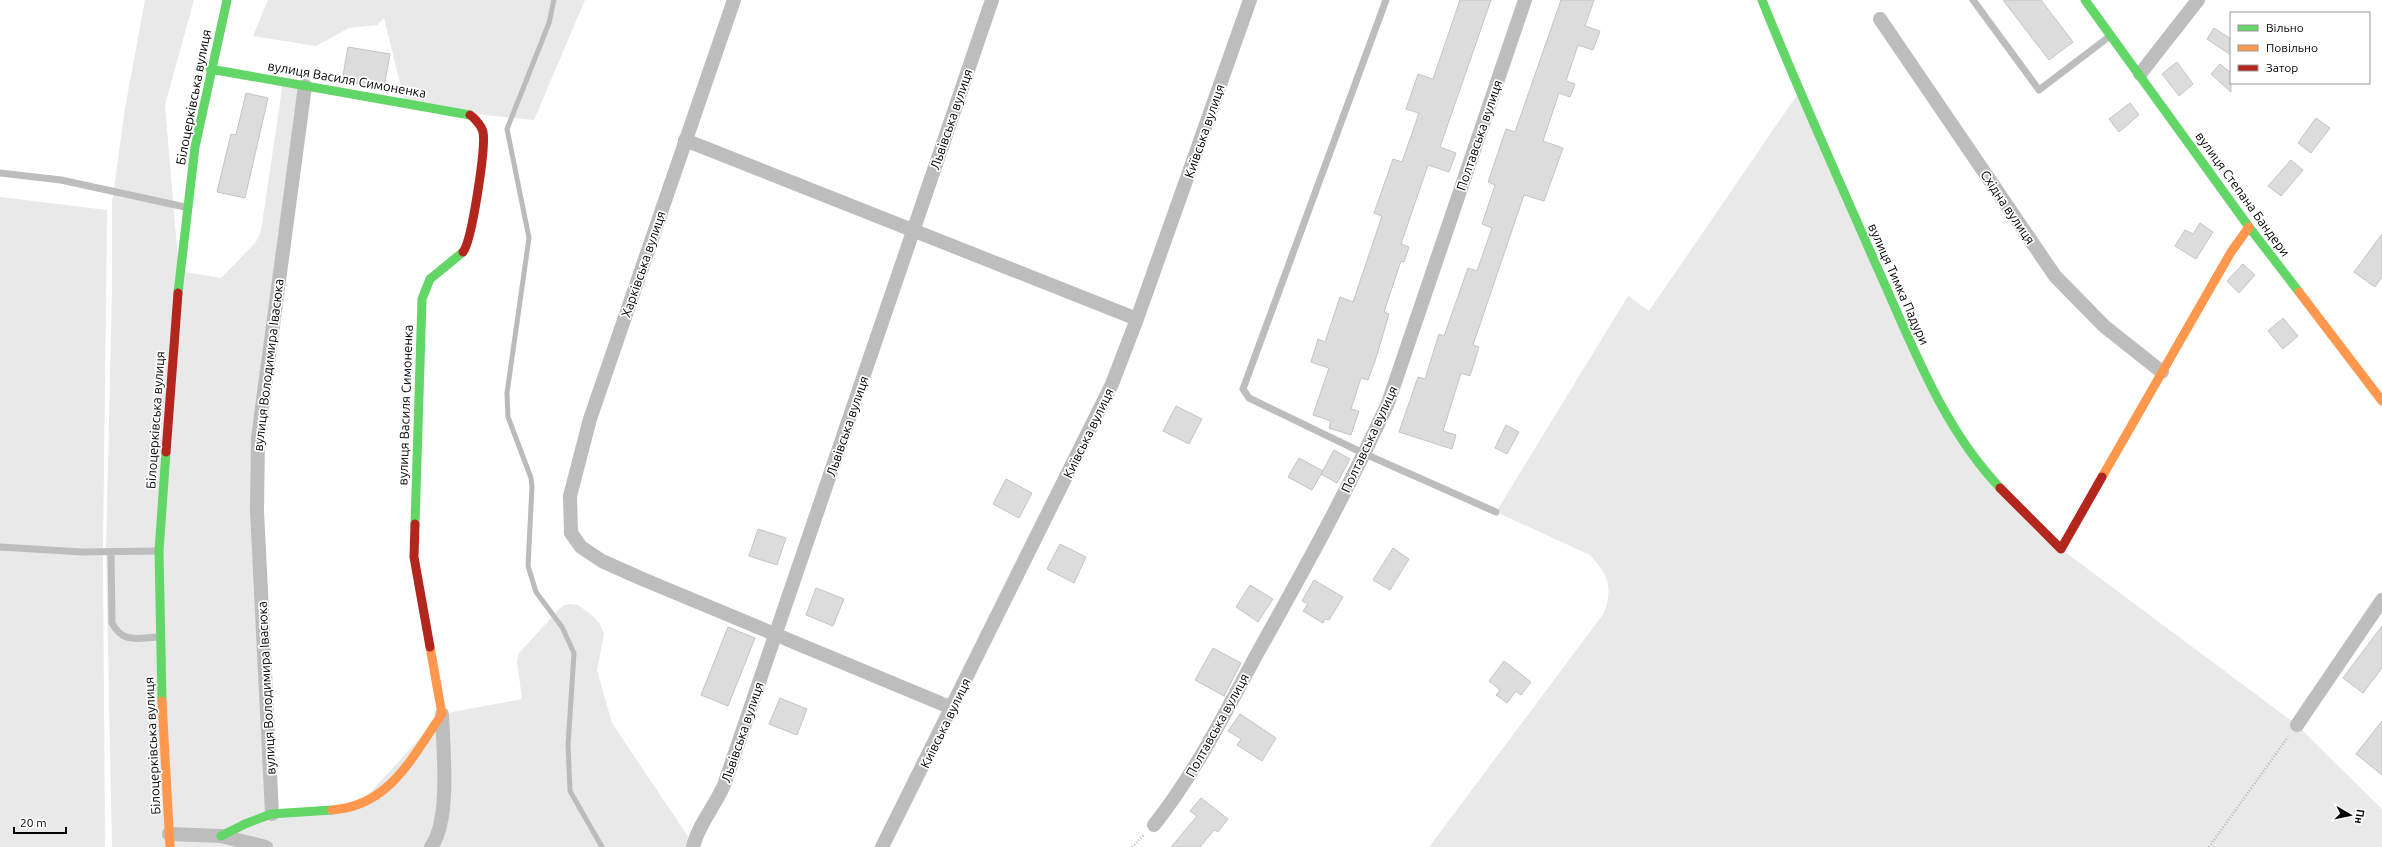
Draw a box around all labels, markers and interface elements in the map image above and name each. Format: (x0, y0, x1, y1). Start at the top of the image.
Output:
legend (2230, 12, 2370, 84)
text: Вільно (2266, 21, 2304, 34)
street label: Білоцерківська вулиця (173, 28, 213, 166)
text: Повільно (2266, 41, 2318, 54)
street label: вулиця Василя Симоненка (267, 58, 427, 100)
text: Затор (2266, 61, 2298, 74)
street label: Львівська вулиця (927, 67, 975, 171)
street label: Полтавська вулиця (1453, 78, 1505, 192)
street label: Київська вулиця (1181, 82, 1227, 180)
street label: вулиця Степана Бандери (2193, 129, 2293, 259)
street label: Східна вулиця (1978, 168, 2038, 246)
street label: Харківська вулиця (618, 209, 668, 319)
street label: вулиця Тимка Падури (1866, 221, 1932, 347)
street label: вулиця Володимира Івасюка (250, 278, 286, 452)
street label: вулиця Василя Симоненка (395, 324, 415, 486)
street label: Білоцерківська вулиця (143, 351, 167, 489)
street label: Львівська вулиця (823, 374, 871, 478)
street label: Полтавська вулиця (1338, 383, 1400, 495)
street label: Київська вулиця (1060, 386, 1116, 480)
street label: вулиця Володимира Івасюка (254, 601, 278, 775)
street label: Полтавська вулиця (1183, 671, 1251, 779)
street label: Київська вулиця (917, 676, 973, 770)
street label: Білоцерківська вулиця (141, 677, 163, 815)
street label: Львівська вулиця (718, 680, 766, 784)
north arrow (2330, 795, 2370, 835)
scale bar (14, 809, 66, 835)
text: Пн (2353, 809, 2367, 825)
text: 20 m (20, 816, 47, 829)

